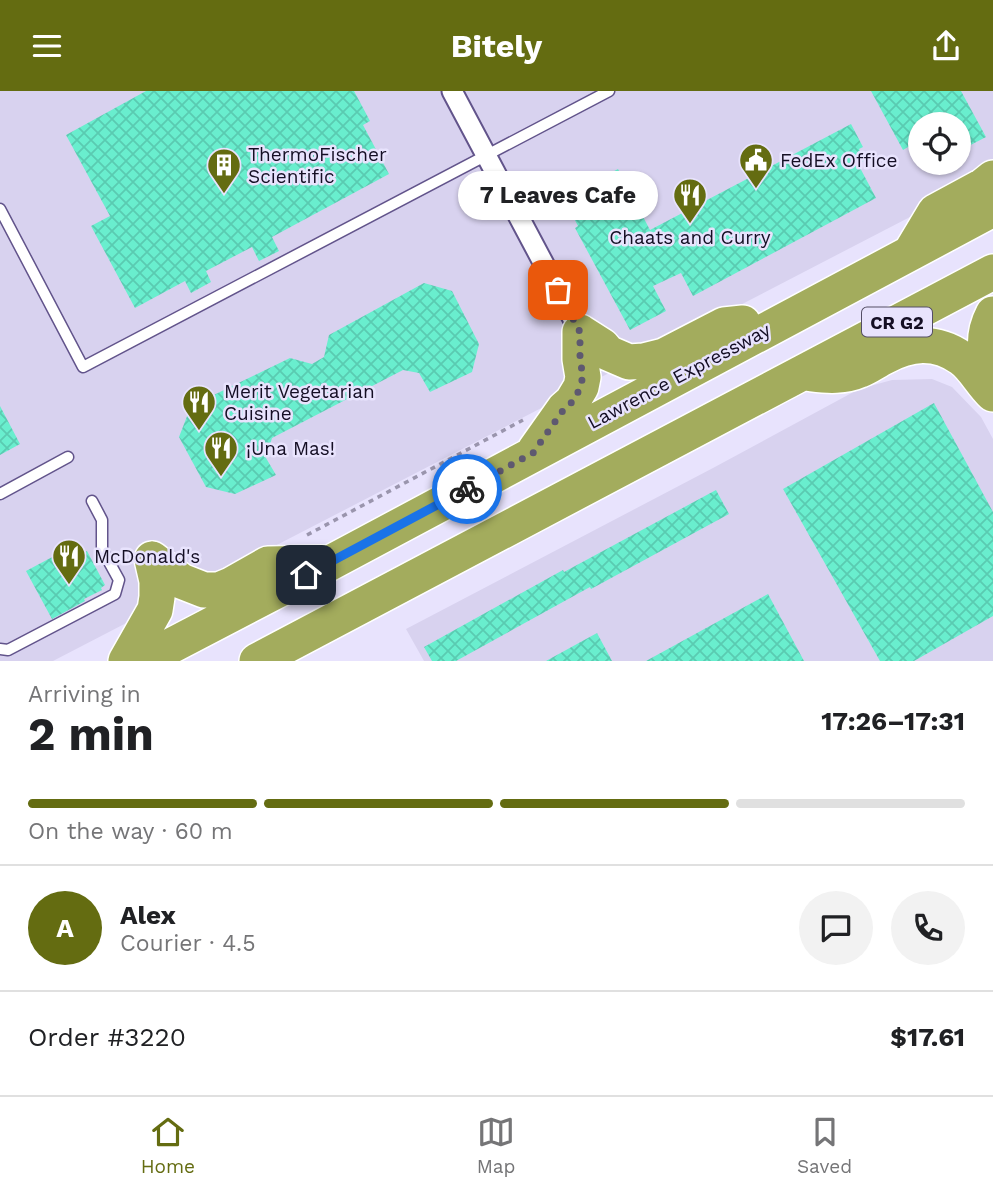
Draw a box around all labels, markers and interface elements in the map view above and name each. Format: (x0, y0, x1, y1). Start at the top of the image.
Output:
icon: menu (28, 27, 66, 65)
text: Bitely (451, 27, 542, 65)
icon: share (927, 27, 965, 65)
map controls (908, 112, 971, 175)
button: locate (908, 112, 971, 175)
public building icon: FedEx Office (737, 141, 775, 190)
place label: ThermoFischer Scientific (248, 143, 387, 188)
building icon: ThermoFischer Scientific (205, 146, 243, 195)
place label: FedEx Office (780, 149, 897, 172)
callout: 7 Leaves Cafe (458, 171, 658, 220)
restaurant icon: Chaats and Curry (671, 176, 709, 225)
text: 7 Leaves Cafe (480, 182, 636, 209)
place label: Chaats and Curry (609, 226, 771, 249)
pin (528, 260, 588, 320)
icon: bag (539, 271, 577, 309)
road number: CR G2 (862, 307, 932, 337)
street label: Lawrence Expressway (584, 318, 775, 434)
place label: Merit Vegetarian Cuisine (224, 380, 375, 425)
restaurant icon: Merit Vegetarian Cuisine (180, 383, 218, 432)
restaurant icon: ¡Una Mas! (202, 429, 240, 478)
place label: ¡Una Mas! (246, 437, 335, 460)
courier (432, 454, 502, 524)
icon: bike (448, 470, 486, 508)
restaurant icon: McDonald's (50, 537, 88, 586)
place label: McDonald's (94, 545, 200, 568)
pin (276, 545, 336, 605)
icon: home (287, 556, 325, 594)
text: Arriving in (28, 681, 141, 708)
text: 17:26–17:31 (821, 706, 965, 736)
text: 2 min (28, 707, 154, 761)
text: On the way · 60 m (28, 818, 233, 845)
button: chat (799, 891, 873, 965)
button: phone (891, 891, 965, 965)
text: Alex (120, 900, 176, 930)
text: A (56, 913, 74, 943)
text: Courier · 4.5 (120, 930, 256, 957)
text: Order #3220 (28, 1022, 186, 1052)
text: $17.61 (890, 1022, 965, 1052)
tab: Home (141, 1113, 195, 1178)
tab: Map (477, 1113, 515, 1178)
tab: Saved (797, 1113, 852, 1178)

